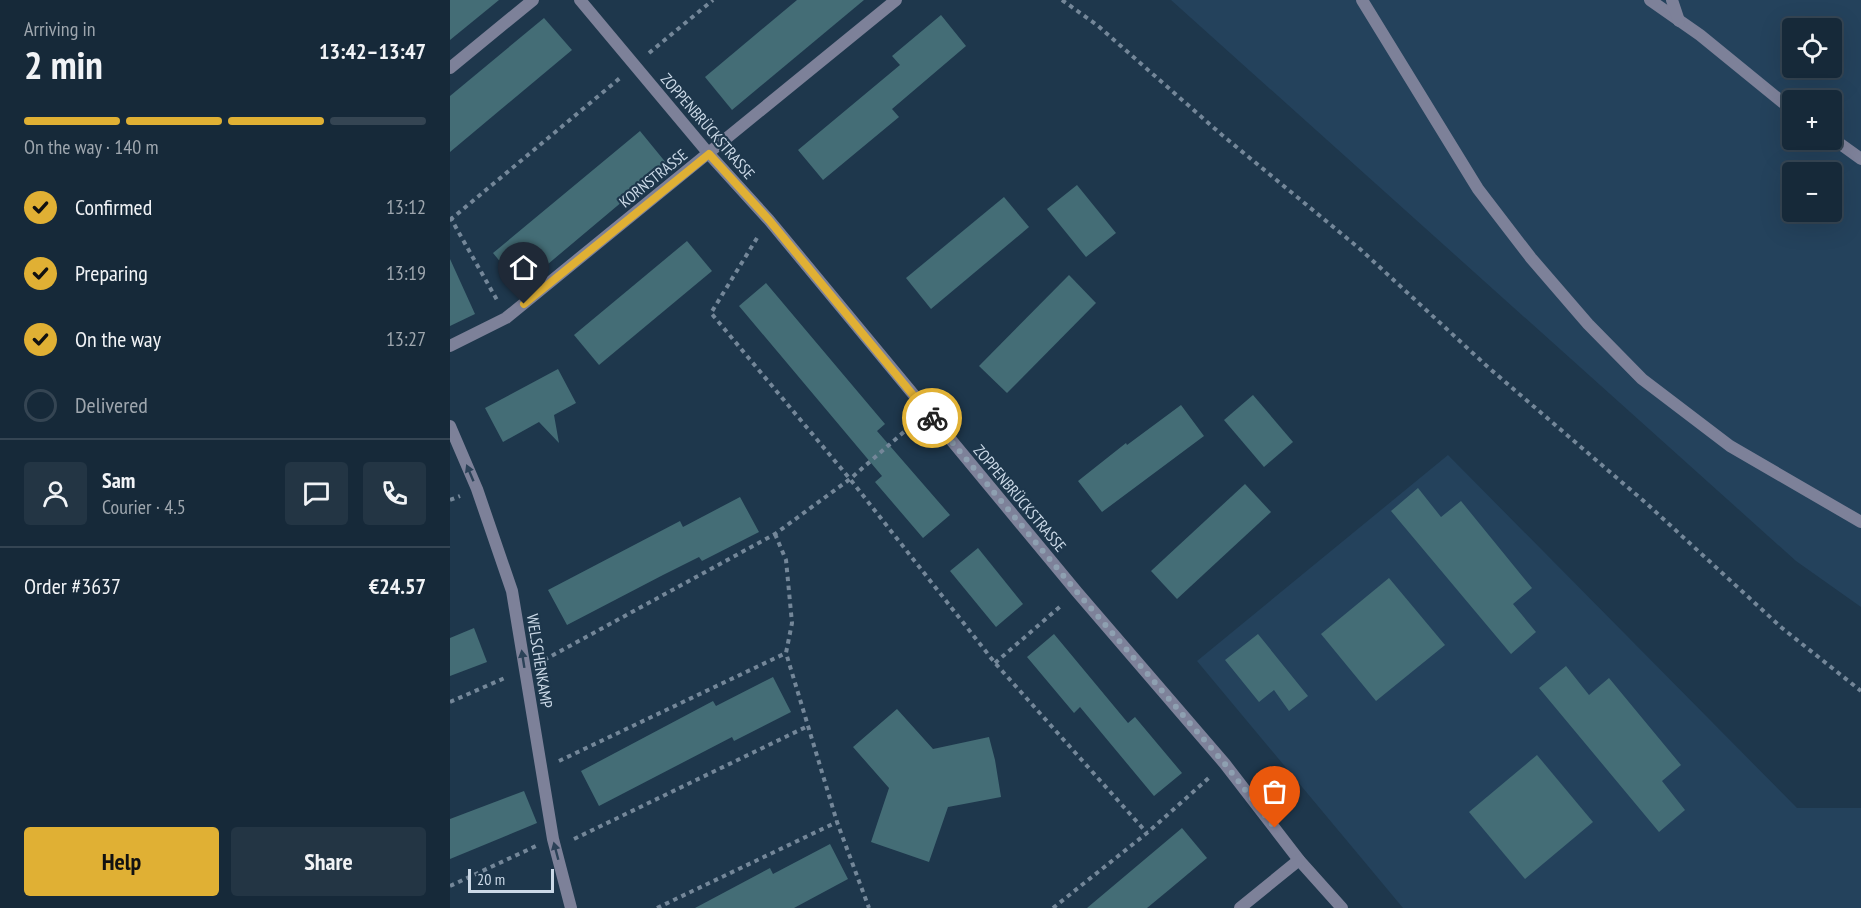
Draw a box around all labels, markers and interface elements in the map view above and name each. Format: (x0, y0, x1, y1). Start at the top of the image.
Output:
text: Arriving in (24, 16, 96, 42)
map controls (1782, 18, 1842, 222)
button: locate (1782, 18, 1842, 78)
text: 13:42–13:47 (319, 37, 426, 65)
text: 2 min (24, 39, 103, 90)
street label: ZOPPENBRÜCKSTRASSE (657, 69, 759, 183)
button: + (1782, 90, 1842, 150)
text: On the way · 140 m (24, 134, 159, 160)
street label: KORNSTRASSE (615, 144, 691, 212)
button: − (1782, 162, 1842, 222)
icon: check (24, 191, 57, 224)
text: Confirmed (75, 193, 152, 221)
text: 13:12 (386, 194, 426, 220)
pin (498, 242, 549, 304)
icon: home (507, 251, 540, 284)
icon: check (24, 257, 57, 290)
text: Preparing (75, 259, 148, 287)
text: 13:19 (386, 260, 426, 286)
icon: check (24, 323, 57, 356)
text: On the way (75, 325, 161, 353)
text: 13:27 (386, 326, 426, 352)
courier (902, 388, 962, 448)
text: Delivered (75, 391, 148, 419)
icon: bike (916, 402, 949, 435)
street label: ZOPPENBRÜCKSTRASSE (969, 440, 1071, 556)
button: person (24, 462, 87, 525)
button: chat (285, 462, 348, 525)
button: phone (363, 462, 426, 525)
one-way arrow (465, 463, 475, 481)
text: Sam (102, 466, 135, 494)
text: Courier · 4.5 (102, 494, 186, 520)
text: Order #3637 (24, 572, 121, 600)
text: €24.57 (369, 572, 426, 600)
street label: WELSCHENKAMP (523, 613, 557, 709)
one-way arrow (518, 650, 527, 669)
pin (1249, 766, 1300, 828)
icon: bag (1258, 775, 1291, 808)
button: Help (24, 827, 219, 896)
button: Share (231, 827, 426, 896)
one-way arrow (551, 842, 561, 861)
scale bar (468, 866, 554, 894)
text: 20 m (477, 869, 505, 889)

